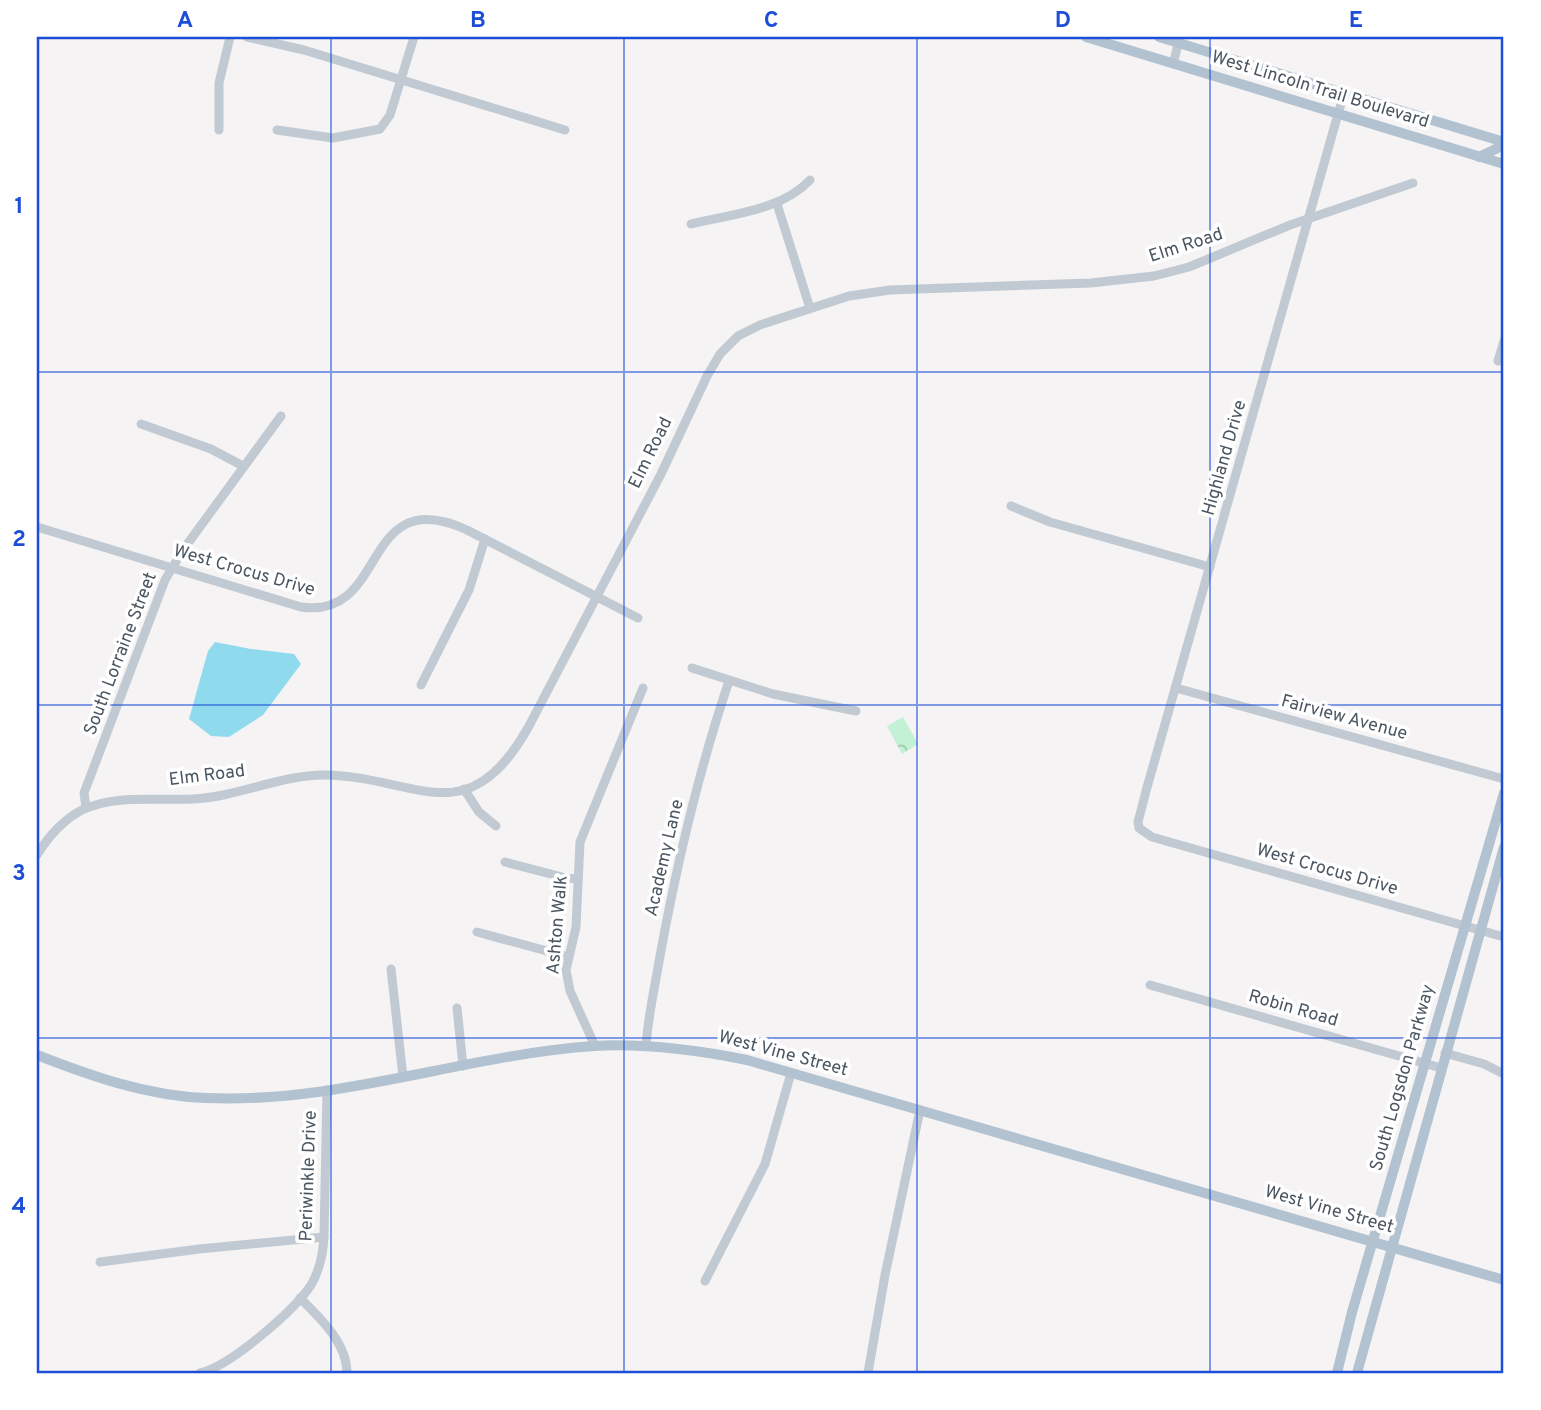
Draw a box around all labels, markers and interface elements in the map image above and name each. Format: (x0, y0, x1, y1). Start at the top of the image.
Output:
text: A (177, 7, 193, 36)
text: B (470, 7, 486, 36)
text: C (764, 7, 778, 36)
text: D (1055, 7, 1071, 36)
text: E (1349, 7, 1363, 36)
street label: West Lincoln Trail Boulevard (1209, 46, 1431, 134)
text: 1 (14, 193, 24, 222)
street label: Elm Road (1146, 223, 1226, 269)
street label: Highland Drive (1198, 398, 1252, 518)
street label: Elm Road (624, 414, 678, 492)
text: 2 (12, 526, 26, 555)
street label: West Crocus Drive (170, 540, 318, 602)
street label: South Lorraine Street (79, 569, 163, 739)
street label: Fairview Avenue (1278, 690, 1410, 746)
street label: Elm Road (168, 760, 246, 792)
street label: Academy Lane (640, 797, 690, 919)
street label: West Crocus Drive (1253, 839, 1401, 901)
text: 3 (12, 860, 26, 889)
street label: Ashton Walk (542, 874, 574, 976)
street label: South Logsdon Parkway (1365, 982, 1441, 1174)
street label: Robin Road (1245, 985, 1341, 1033)
street label: West Vine Street (716, 1026, 850, 1082)
street label: Periwinkle Drive (295, 1110, 323, 1242)
street label: West Vine Street (1262, 1181, 1396, 1239)
text: 4 (12, 1193, 26, 1222)

